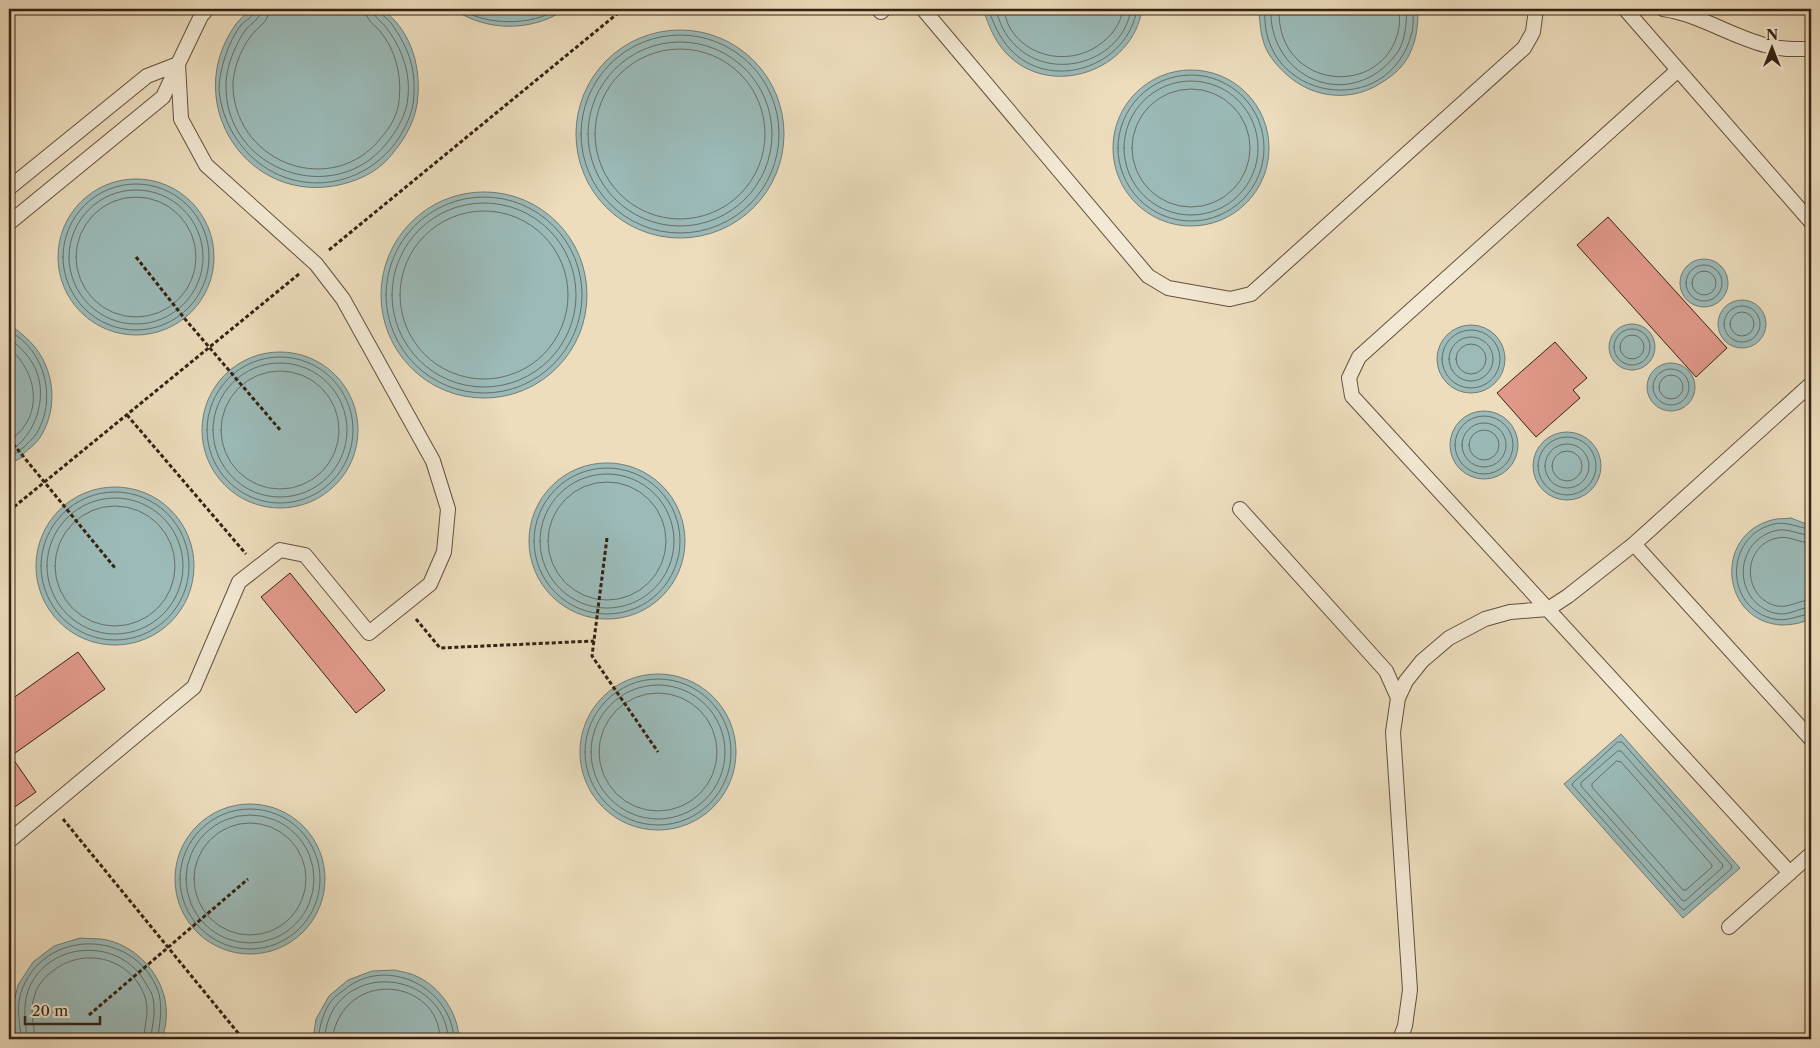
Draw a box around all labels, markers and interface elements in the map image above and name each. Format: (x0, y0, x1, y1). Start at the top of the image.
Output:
north arrow (1748, 22, 1798, 72)
text: N (1766, 26, 1778, 44)
scale bar (25, 993, 100, 1025)
text: 20 m (32, 1001, 68, 1020)

